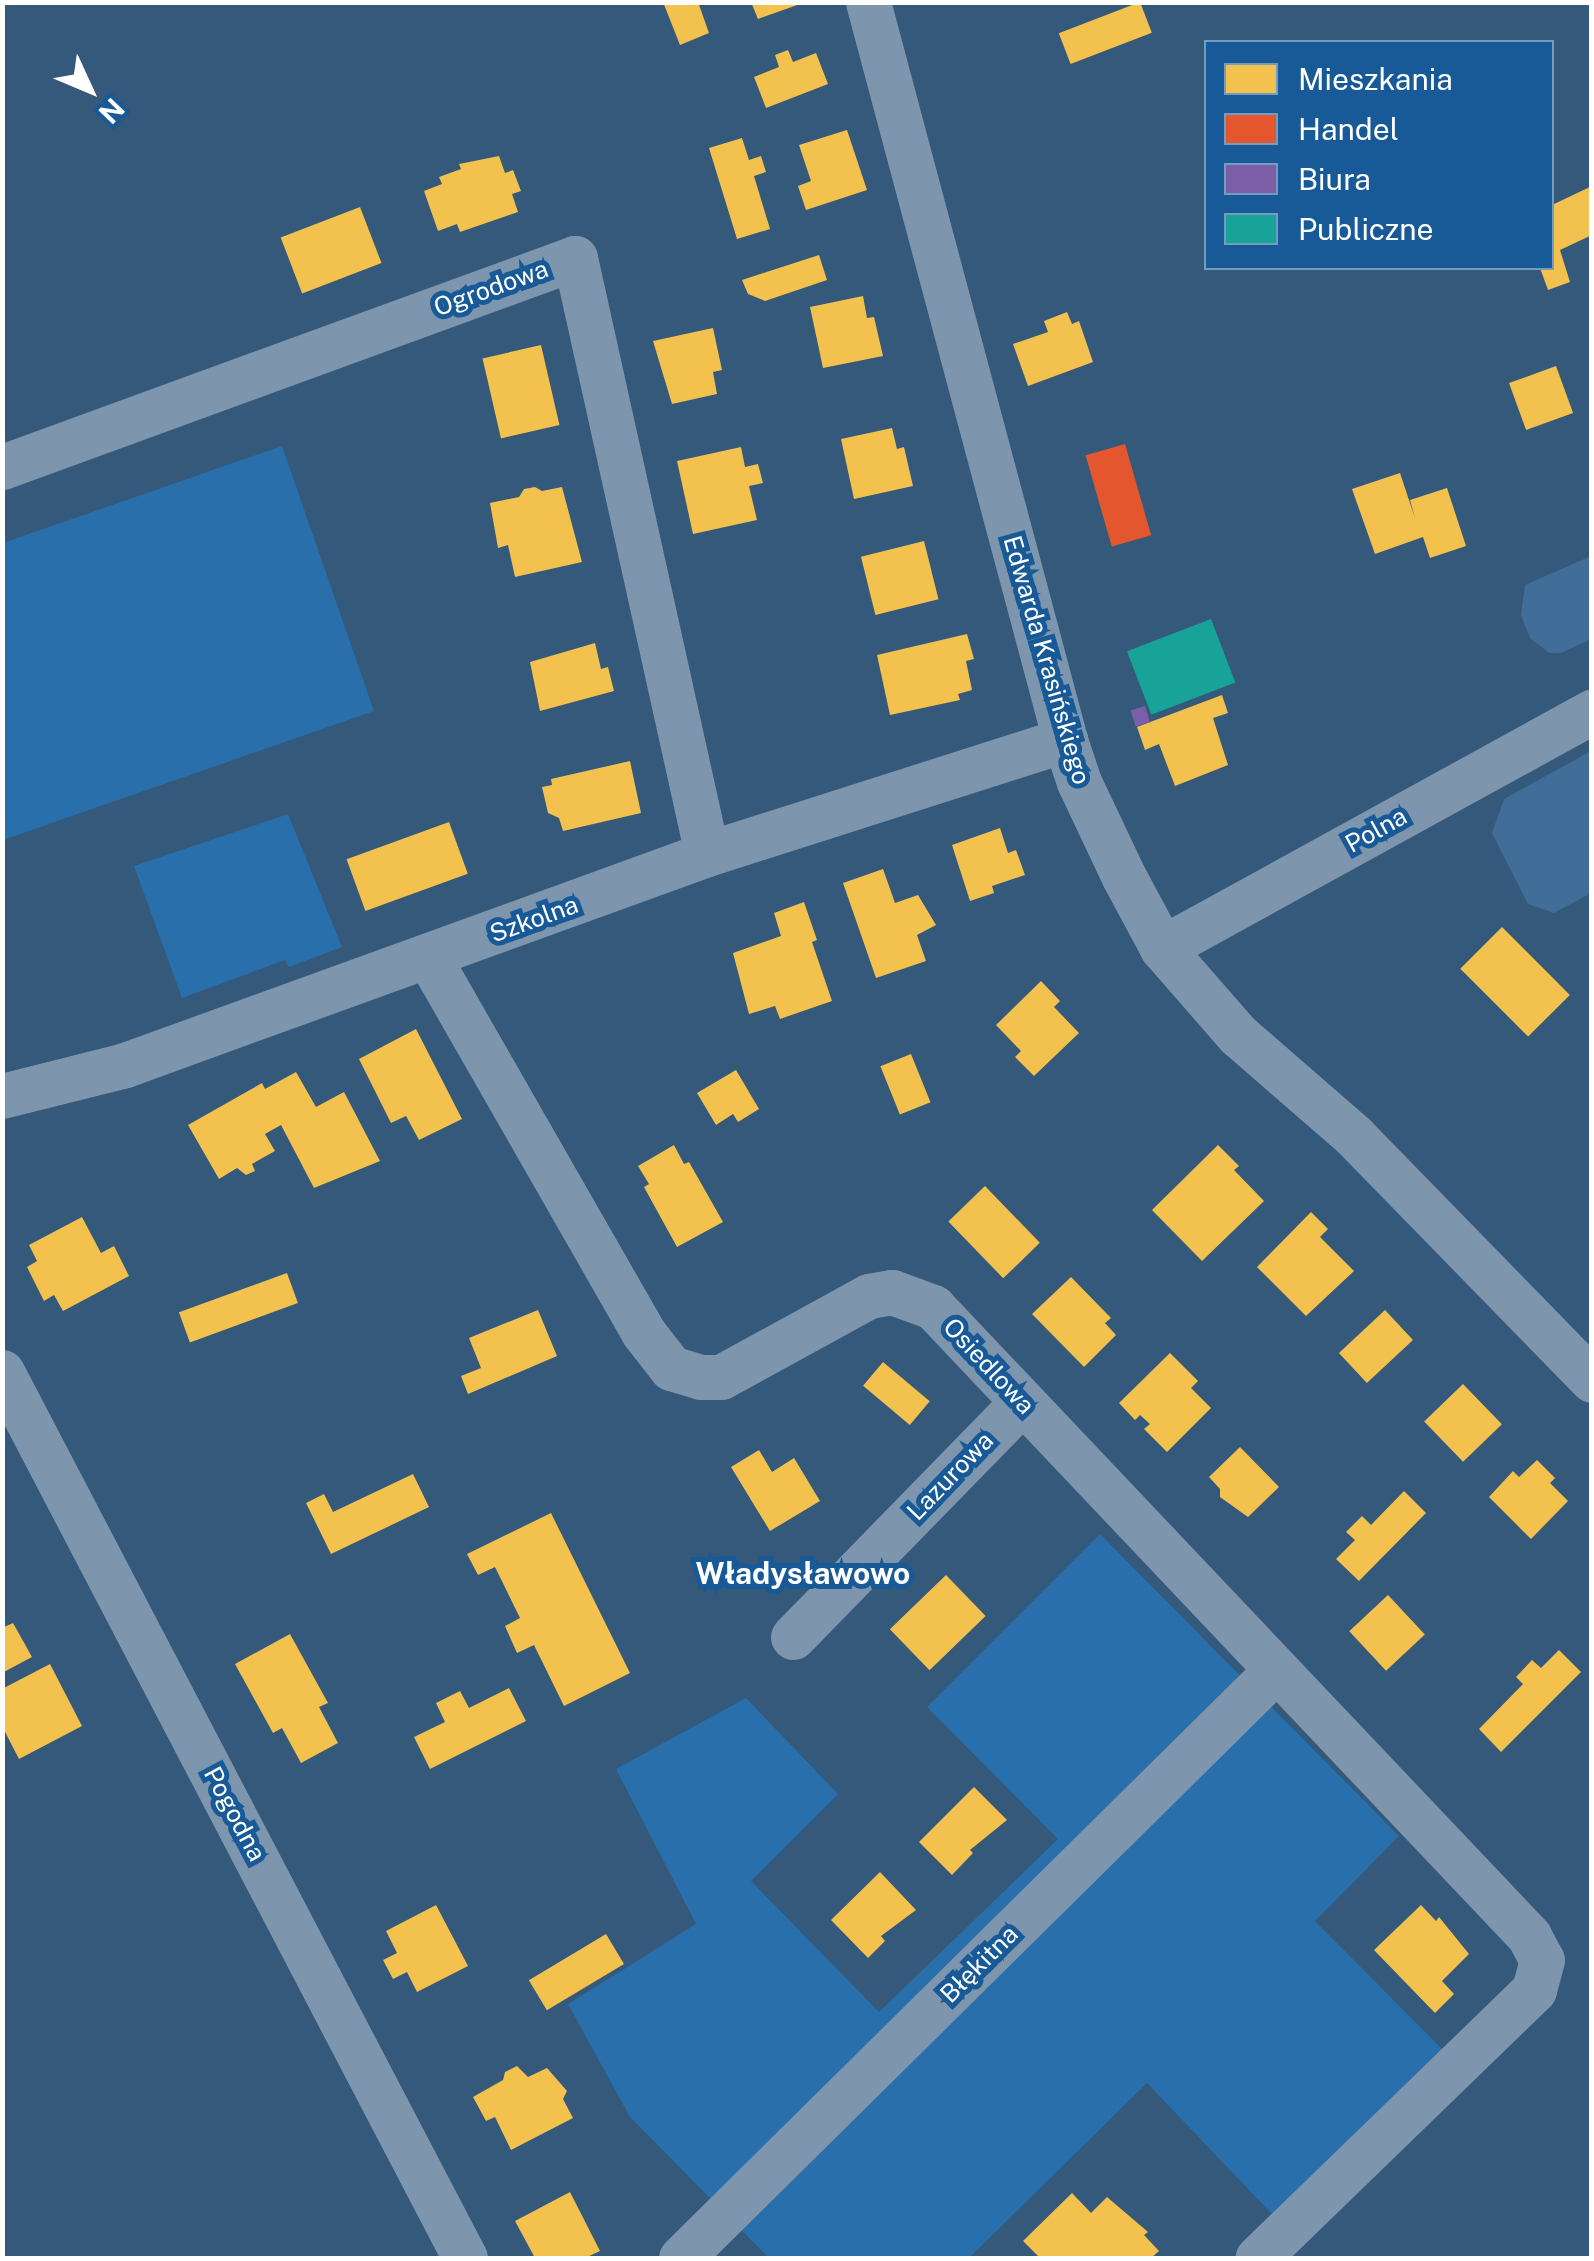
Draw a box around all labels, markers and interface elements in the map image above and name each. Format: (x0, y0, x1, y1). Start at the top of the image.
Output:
north arrow (40, 40, 140, 140)
legend (1204, 40, 1554, 270)
text: Mieszkania (1298, 61, 1453, 97)
text: N (92, 92, 131, 131)
text: Handel (1298, 111, 1399, 147)
text: Biura (1298, 161, 1371, 197)
text: Publiczne (1298, 211, 1434, 247)
street label: Ogrodowa (430, 253, 552, 323)
street label: Edwarda Krasińskiego (997, 532, 1097, 788)
street label: Polna (1340, 801, 1412, 859)
street label: Szkolna (486, 889, 582, 949)
street label: Osiedlowa (937, 1312, 1041, 1420)
street label: Lazurowa (901, 1426, 999, 1526)
district label: Władysławowo (696, 1555, 910, 1591)
street label: Pogodna (198, 1762, 272, 1866)
street label: Błękitna (934, 1919, 1024, 2009)

